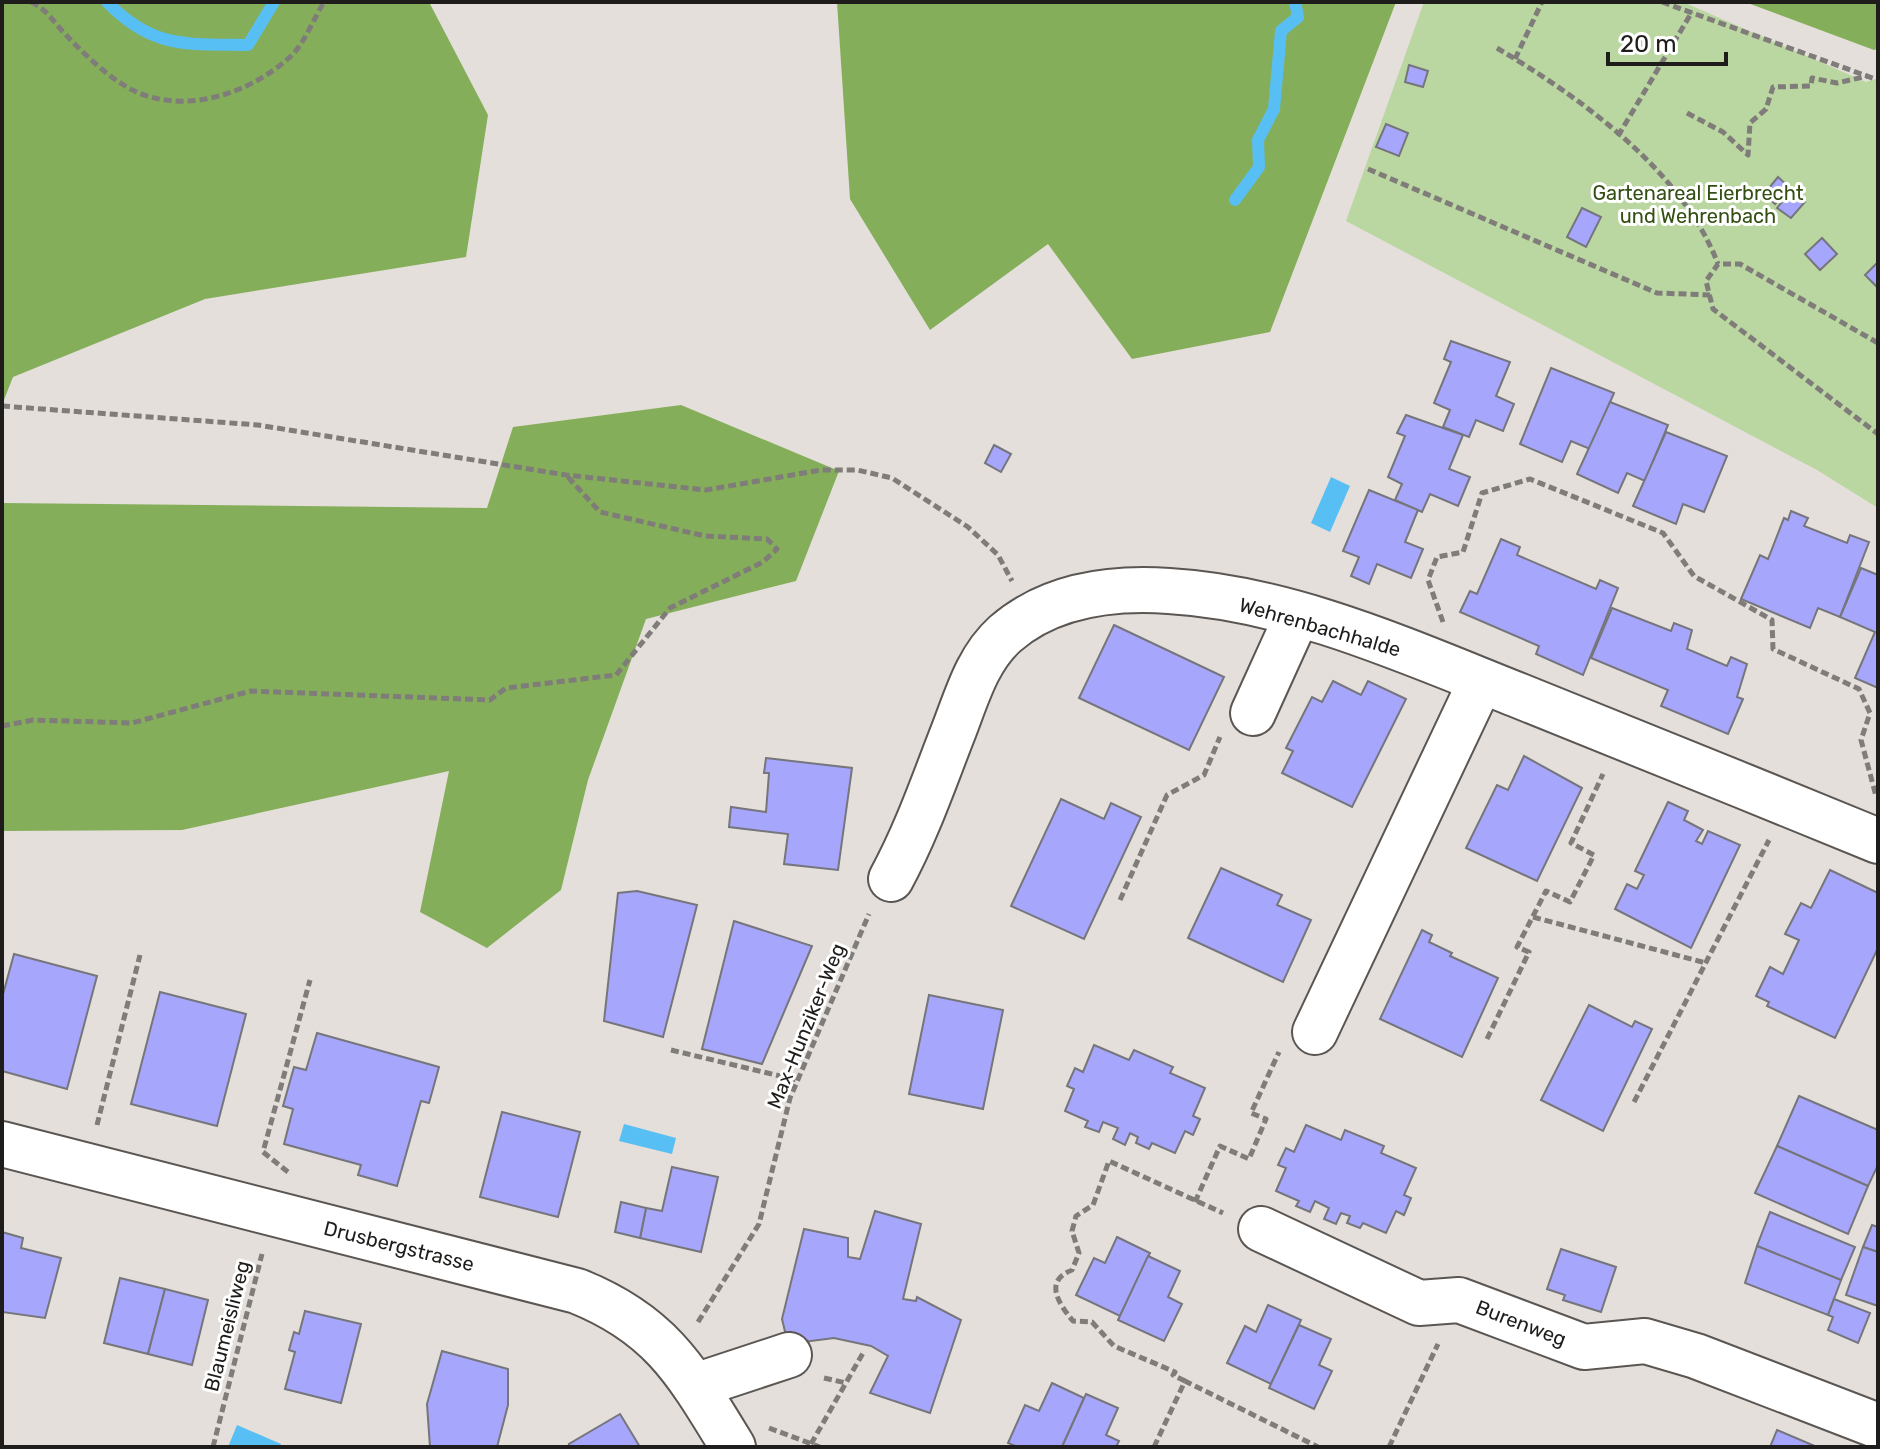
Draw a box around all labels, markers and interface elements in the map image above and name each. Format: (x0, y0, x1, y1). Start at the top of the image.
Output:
scale bar (1608, 16, 1726, 66)
text: 20 m (1620, 30, 1677, 58)
park label: Gartenareal Eierbrecht und Wehrenbach (1592, 181, 1804, 228)
street label: Wehrenbachhalde (1236, 592, 1404, 662)
street label: Max-Hunziker-Weg (762, 940, 850, 1112)
street label: Drusbergstrasse (321, 1216, 477, 1276)
street label: Blaumeisliweg (199, 1258, 255, 1394)
street label: Burenweg (1472, 1295, 1570, 1351)

